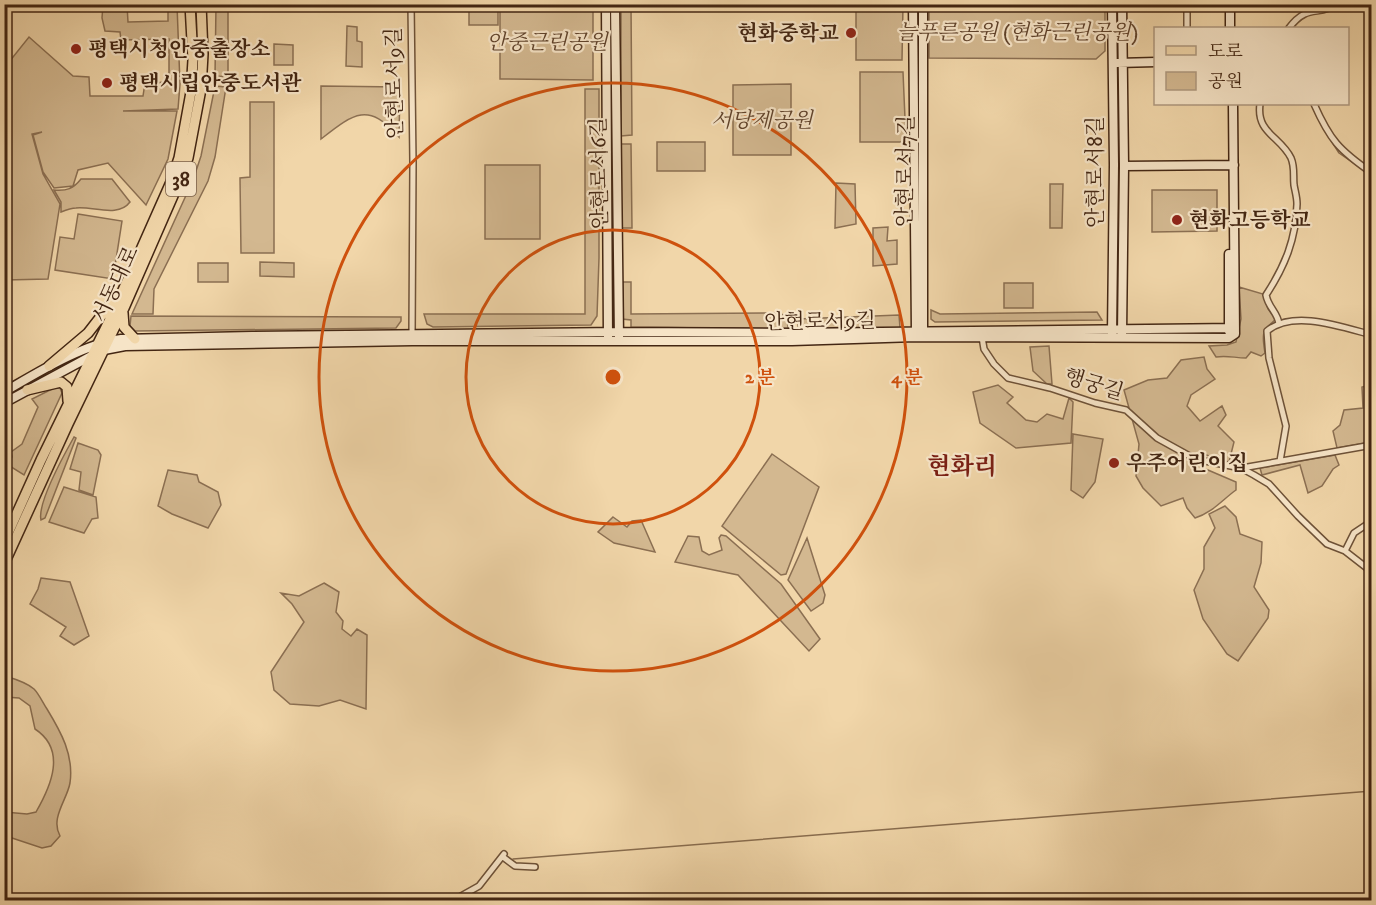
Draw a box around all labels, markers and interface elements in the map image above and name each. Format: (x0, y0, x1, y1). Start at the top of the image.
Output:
park label: 늘푸른공원 (현화근린공원) (896, 20, 1138, 46)
place label: 현화중학교 (738, 21, 839, 47)
marker: 현화중학교 (844, 26, 858, 40)
street label: 안현로서9길 (381, 27, 409, 139)
legend (1154, 27, 1349, 105)
park label: 안중근린공원 (486, 30, 610, 56)
place label: 평택시청안중출장소 (88, 37, 271, 63)
text: 도로 (1208, 41, 1243, 63)
marker: 평택시청안중출장소 (69, 42, 83, 56)
place label: 평택시립안중도서관 (119, 71, 302, 97)
text: 공원 (1208, 71, 1243, 93)
marker: 평택시립안중도서관 (100, 76, 114, 90)
park label: 서당제공원 (711, 108, 814, 134)
street label: 안현로서7길 (892, 115, 920, 227)
street label: 안현로서8길 (1083, 116, 1109, 228)
street label: 안현로서6길 (586, 117, 614, 229)
road number: 38 (166, 162, 196, 196)
place label: 현화고등학교 (1189, 208, 1311, 234)
marker: 현화고등학교 (1170, 213, 1184, 227)
street label: 서동대로 (87, 242, 145, 327)
street label: 안현로서9길 (764, 308, 876, 336)
street label: 행궁길 (1061, 364, 1127, 406)
centre of rings (603, 367, 623, 387)
text: 2 분 (745, 367, 776, 389)
text: 4 분 (890, 367, 923, 389)
place label: 우주어린이집 (1126, 451, 1248, 477)
district label: 현화리 (927, 452, 997, 482)
marker: 우주어린이집 (1107, 456, 1121, 470)

